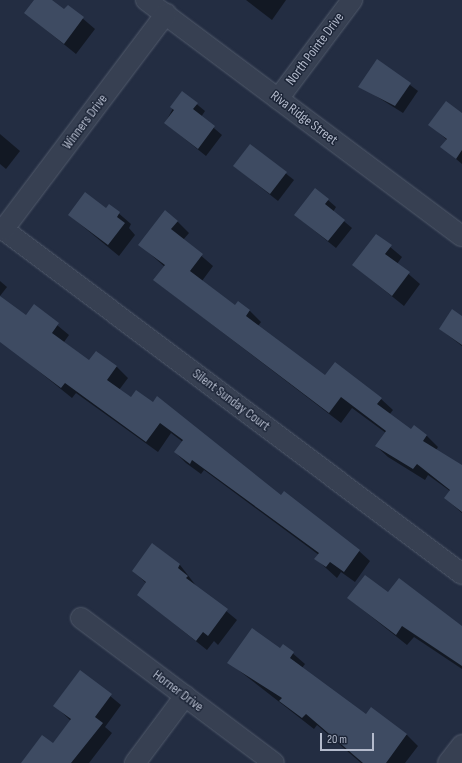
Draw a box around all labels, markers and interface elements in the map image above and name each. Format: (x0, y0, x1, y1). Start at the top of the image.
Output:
street label: North Pointe Drive (282, 9, 348, 89)
street label: Riva Ridge Street (267, 87, 341, 149)
street label: Winners Drive (59, 91, 111, 153)
street label: Silent Sunday Court (189, 365, 273, 435)
street label: Horner Drive (149, 666, 207, 716)
scale bar (322, 725, 376, 751)
text: 20 m (327, 732, 347, 747)

